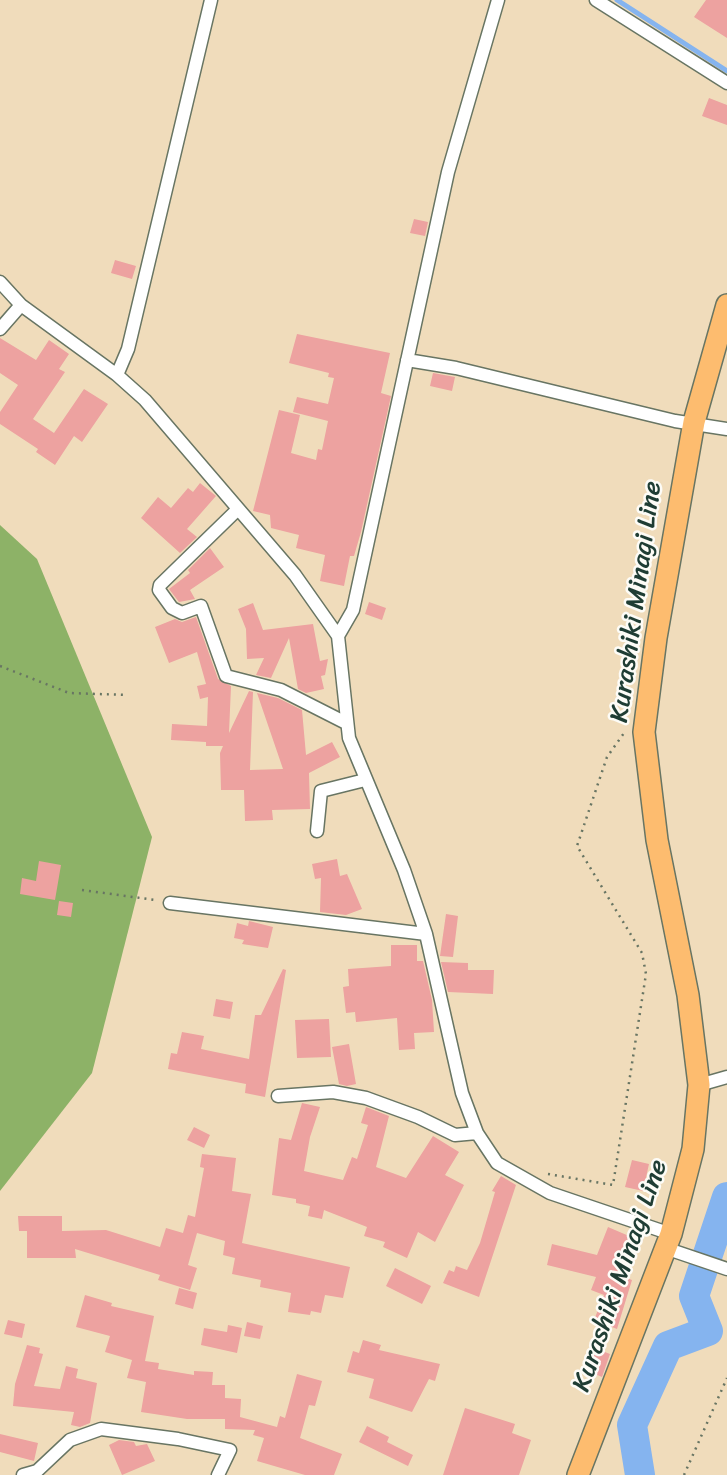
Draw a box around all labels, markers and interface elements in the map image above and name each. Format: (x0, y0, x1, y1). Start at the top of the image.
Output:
street label: Kurashiki Minagi Line (605, 479, 669, 725)
street label: Kurashiki Minagi Line (567, 1156, 675, 1396)

